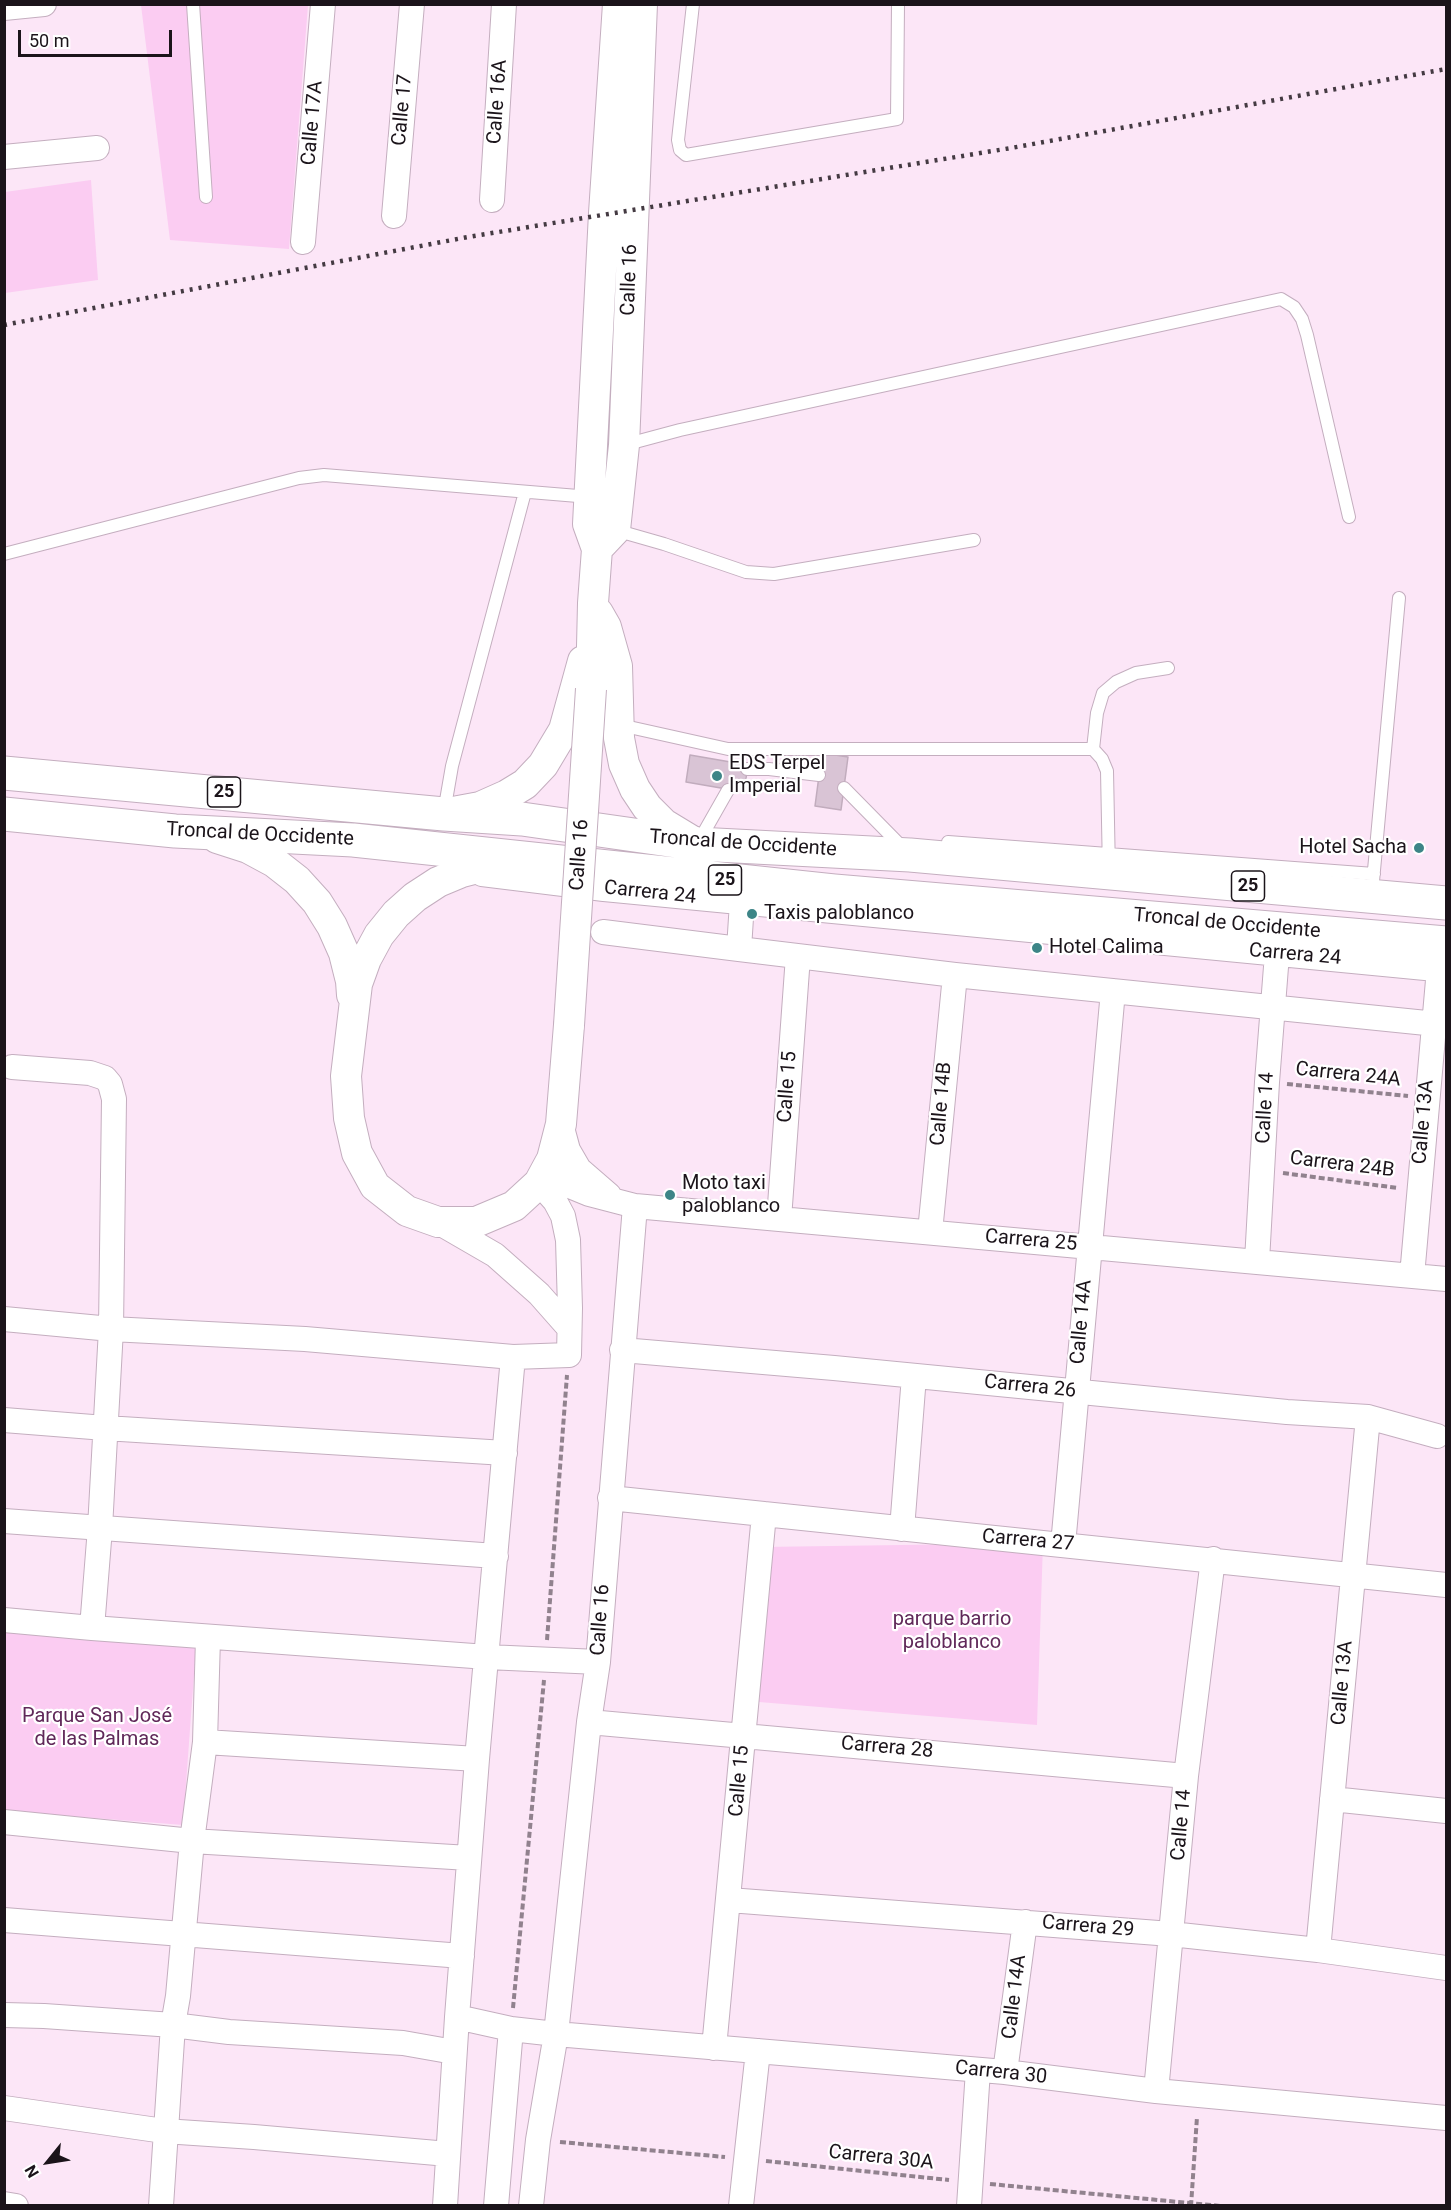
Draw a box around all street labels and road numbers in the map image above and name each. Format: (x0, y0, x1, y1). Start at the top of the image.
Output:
street label: Calle 16A (483, 59, 513, 145)
street label: Calle 17 (388, 73, 418, 147)
street label: Calle 17A (297, 80, 329, 166)
street label: Calle 16 (617, 244, 643, 316)
road number: 25 (208, 777, 240, 807)
street label: Troncal de Occidente (166, 818, 354, 852)
street label: Calle 16 (566, 818, 594, 892)
street label: Troncal de Occidente (648, 825, 838, 863)
road number: 25 (708, 865, 742, 895)
road number: 25 (1232, 871, 1264, 901)
street label: Carrera 24 (603, 876, 697, 910)
street label: Troncal de Occidente (1132, 904, 1322, 944)
street label: Carrera 24 (1248, 939, 1342, 971)
street label: Calle 15 (774, 1050, 802, 1124)
street label: Carrera 24A (1294, 1058, 1402, 1092)
street label: Calle 14B (926, 1061, 958, 1147)
street label: Calle 14 (1252, 1072, 1280, 1144)
street label: Calle 13A (1408, 1079, 1440, 1165)
street label: Carrera 24B (1288, 1147, 1396, 1183)
street label: Carrera 25 (984, 1225, 1078, 1257)
street label: Calle 14A (1066, 1279, 1098, 1365)
street label: Carrera 26 (983, 1370, 1077, 1404)
street label: Carrera 27 (981, 1525, 1075, 1557)
street label: Calle 16 (587, 1583, 615, 1657)
street label: Calle 13A (1327, 1640, 1359, 1726)
street label: Carrera 28 (840, 1732, 934, 1764)
street label: Calle 15 (725, 1744, 755, 1818)
street label: Calle 14 (1167, 1788, 1197, 1862)
street label: Carrera 29 (1041, 1911, 1135, 1943)
street label: Calle 14A (998, 1953, 1032, 2041)
street label: Carrera 30 (954, 2056, 1048, 2090)
street label: Carrera 30A (827, 2141, 935, 2175)

